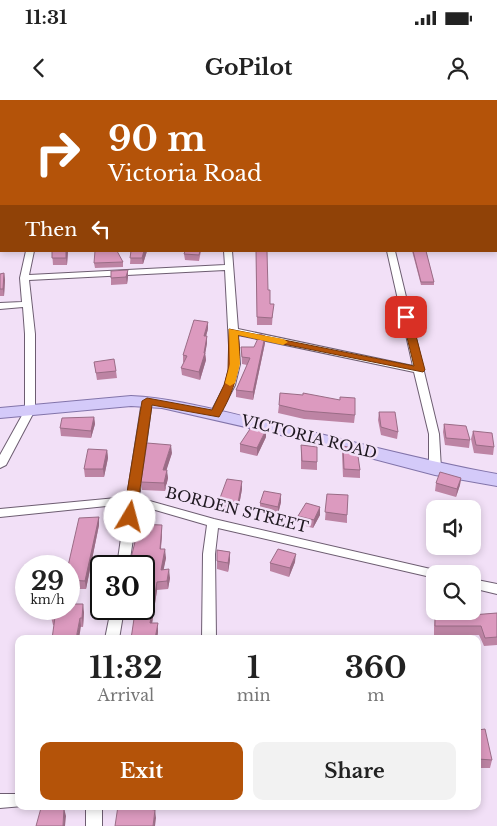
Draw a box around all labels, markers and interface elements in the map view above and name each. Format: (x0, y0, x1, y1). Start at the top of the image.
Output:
text: 11:31 (25, 6, 67, 29)
icon: back (25, 54, 53, 82)
text: GoPilot (205, 54, 292, 81)
icon: person (444, 54, 472, 82)
text: 90 m (108, 117, 206, 160)
icon: right (25, 120, 90, 185)
text: Victoria Road (108, 160, 262, 187)
icon: left (87, 215, 115, 243)
text: Then (25, 218, 77, 241)
pin (385, 296, 427, 338)
icon: arrive (392, 303, 420, 331)
street label: VICTORIA ROAD (238, 410, 379, 463)
street label: BORDEN STREET (164, 483, 310, 536)
position arrow (103, 490, 155, 542)
map controls (426, 500, 481, 620)
button: sound (426, 500, 481, 555)
speed limit sign: 30 (90, 555, 155, 620)
button: search (426, 565, 481, 620)
text: 29 (31, 566, 64, 597)
text: km/h (30, 592, 65, 607)
text: 11:32 (89, 649, 163, 686)
text: 1 (247, 649, 260, 686)
text: 360 (345, 649, 407, 686)
text: Arrival (98, 685, 154, 705)
text: min (237, 685, 270, 705)
text: m (367, 685, 384, 705)
button: Exit (40, 742, 243, 800)
button: Share (253, 742, 456, 800)

